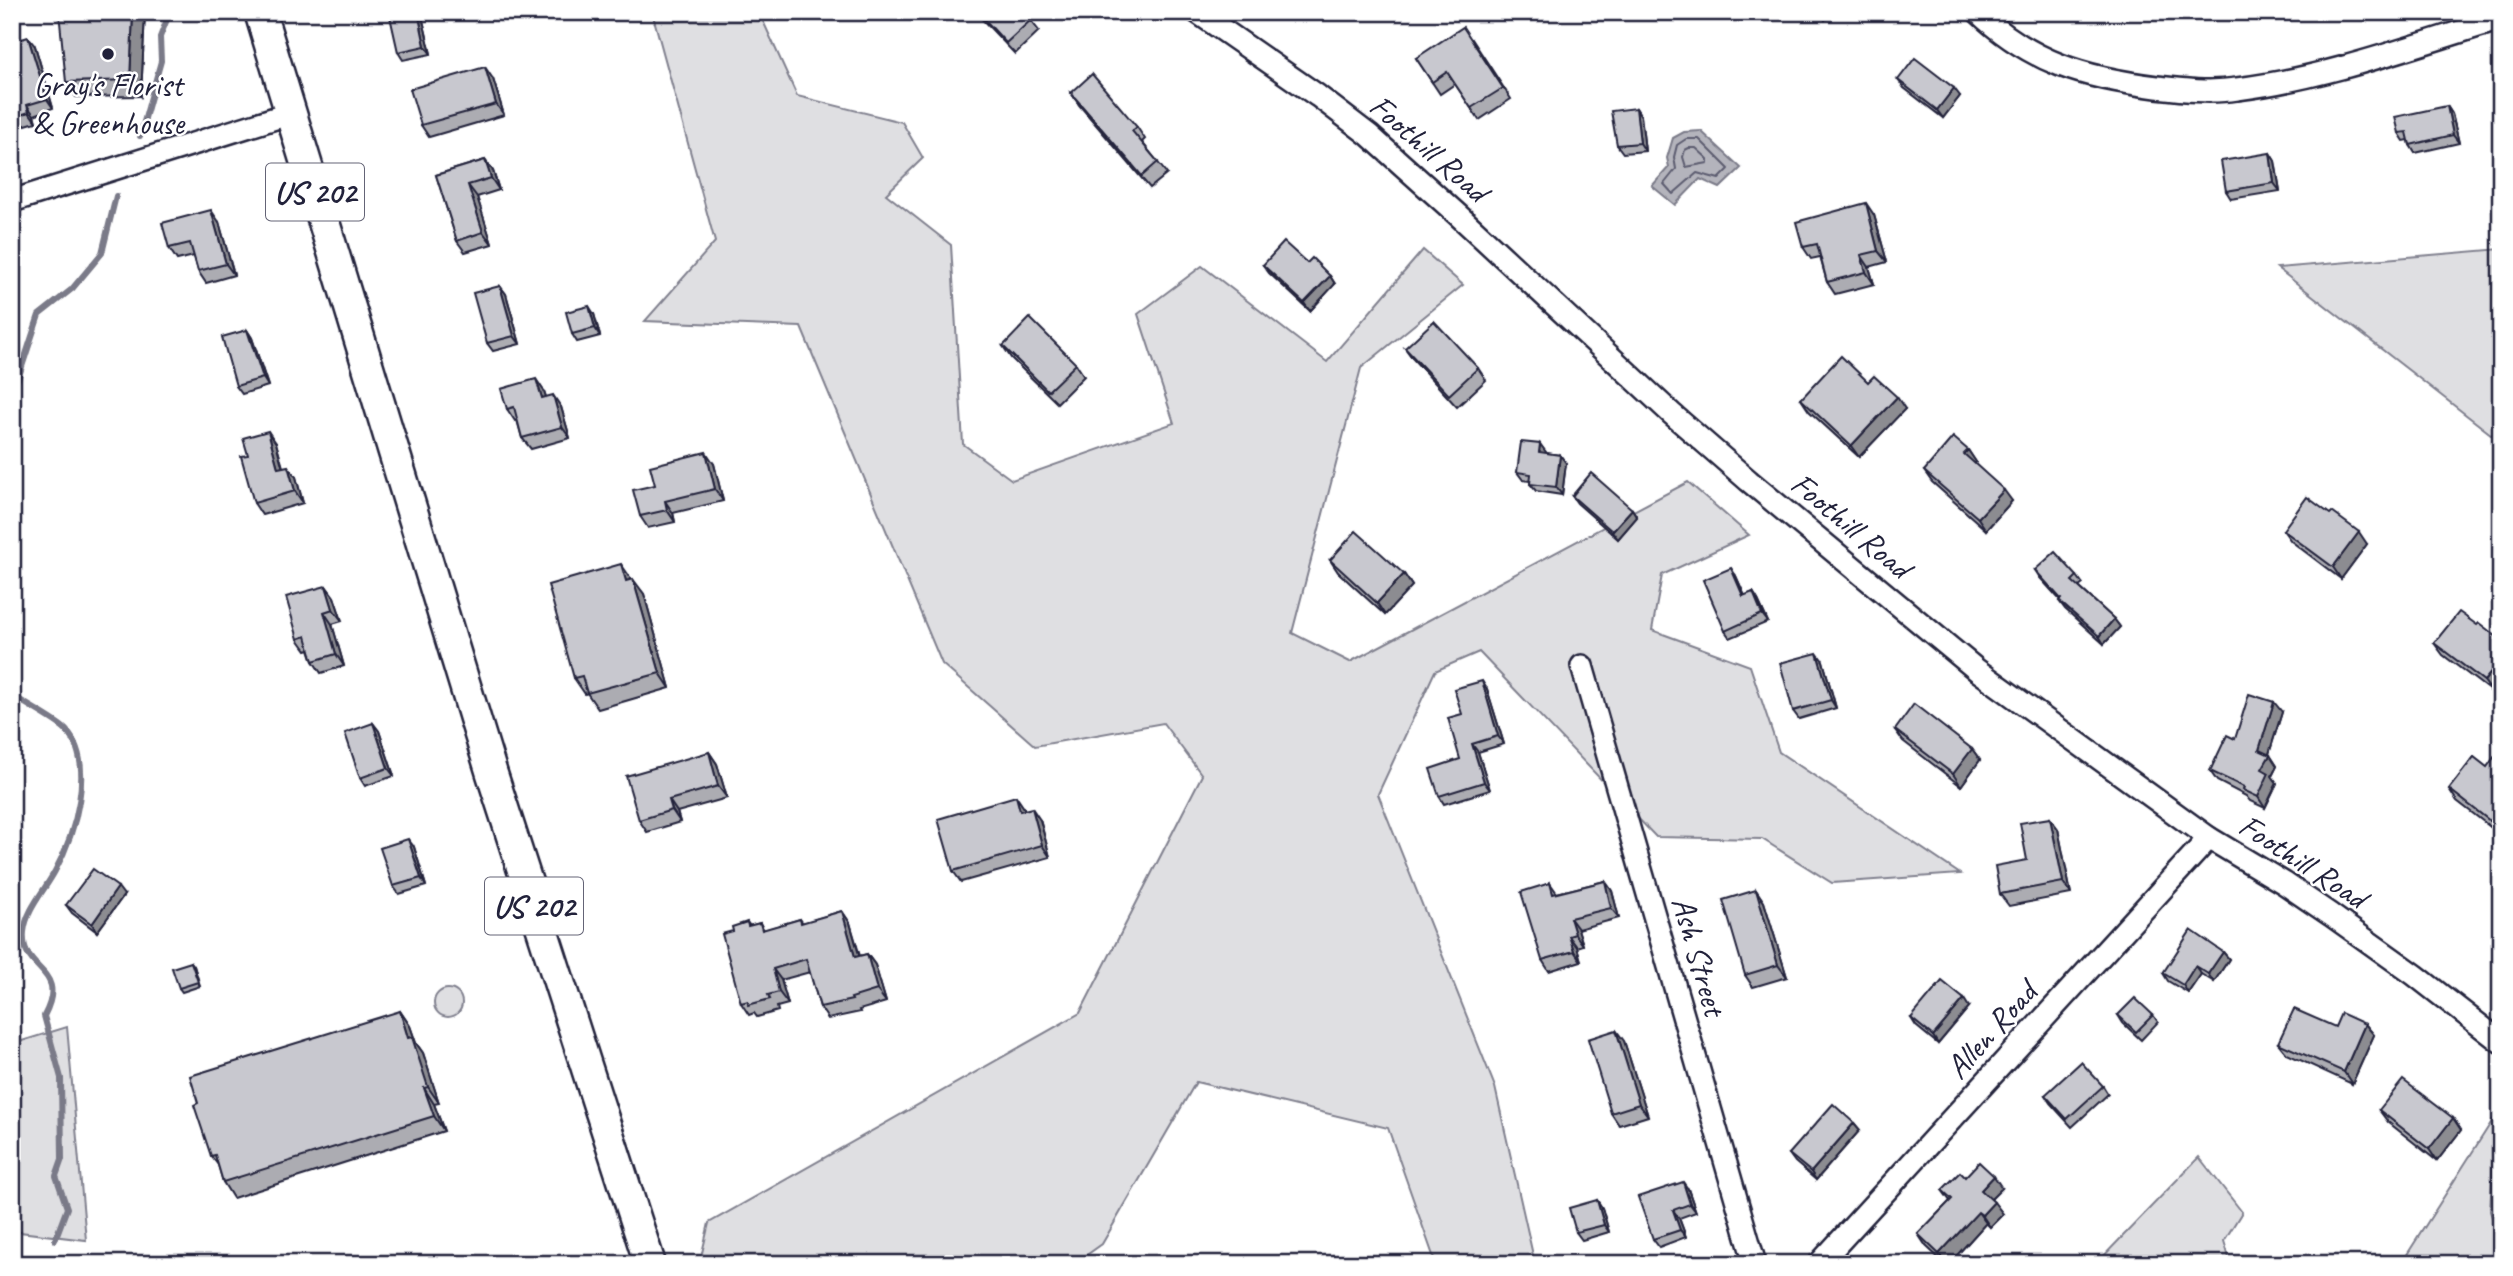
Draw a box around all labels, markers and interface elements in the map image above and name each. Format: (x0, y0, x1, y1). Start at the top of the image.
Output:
marker: Gray's Florist & Greenhouse (100, 46, 116, 62)
place label: Gray's Florist & Greenhouse (32, 64, 186, 144)
street label: Foothill Road (1361, 85, 1501, 214)
road number: US 202 (266, 163, 364, 220)
street label: Foothill Road (1782, 463, 1924, 591)
street label: Foothill Road (2231, 804, 2379, 921)
road number: US 202 (485, 877, 583, 934)
street label: Ash Street (1662, 892, 1737, 1023)
street label: Allen Road (1936, 969, 2049, 1087)

